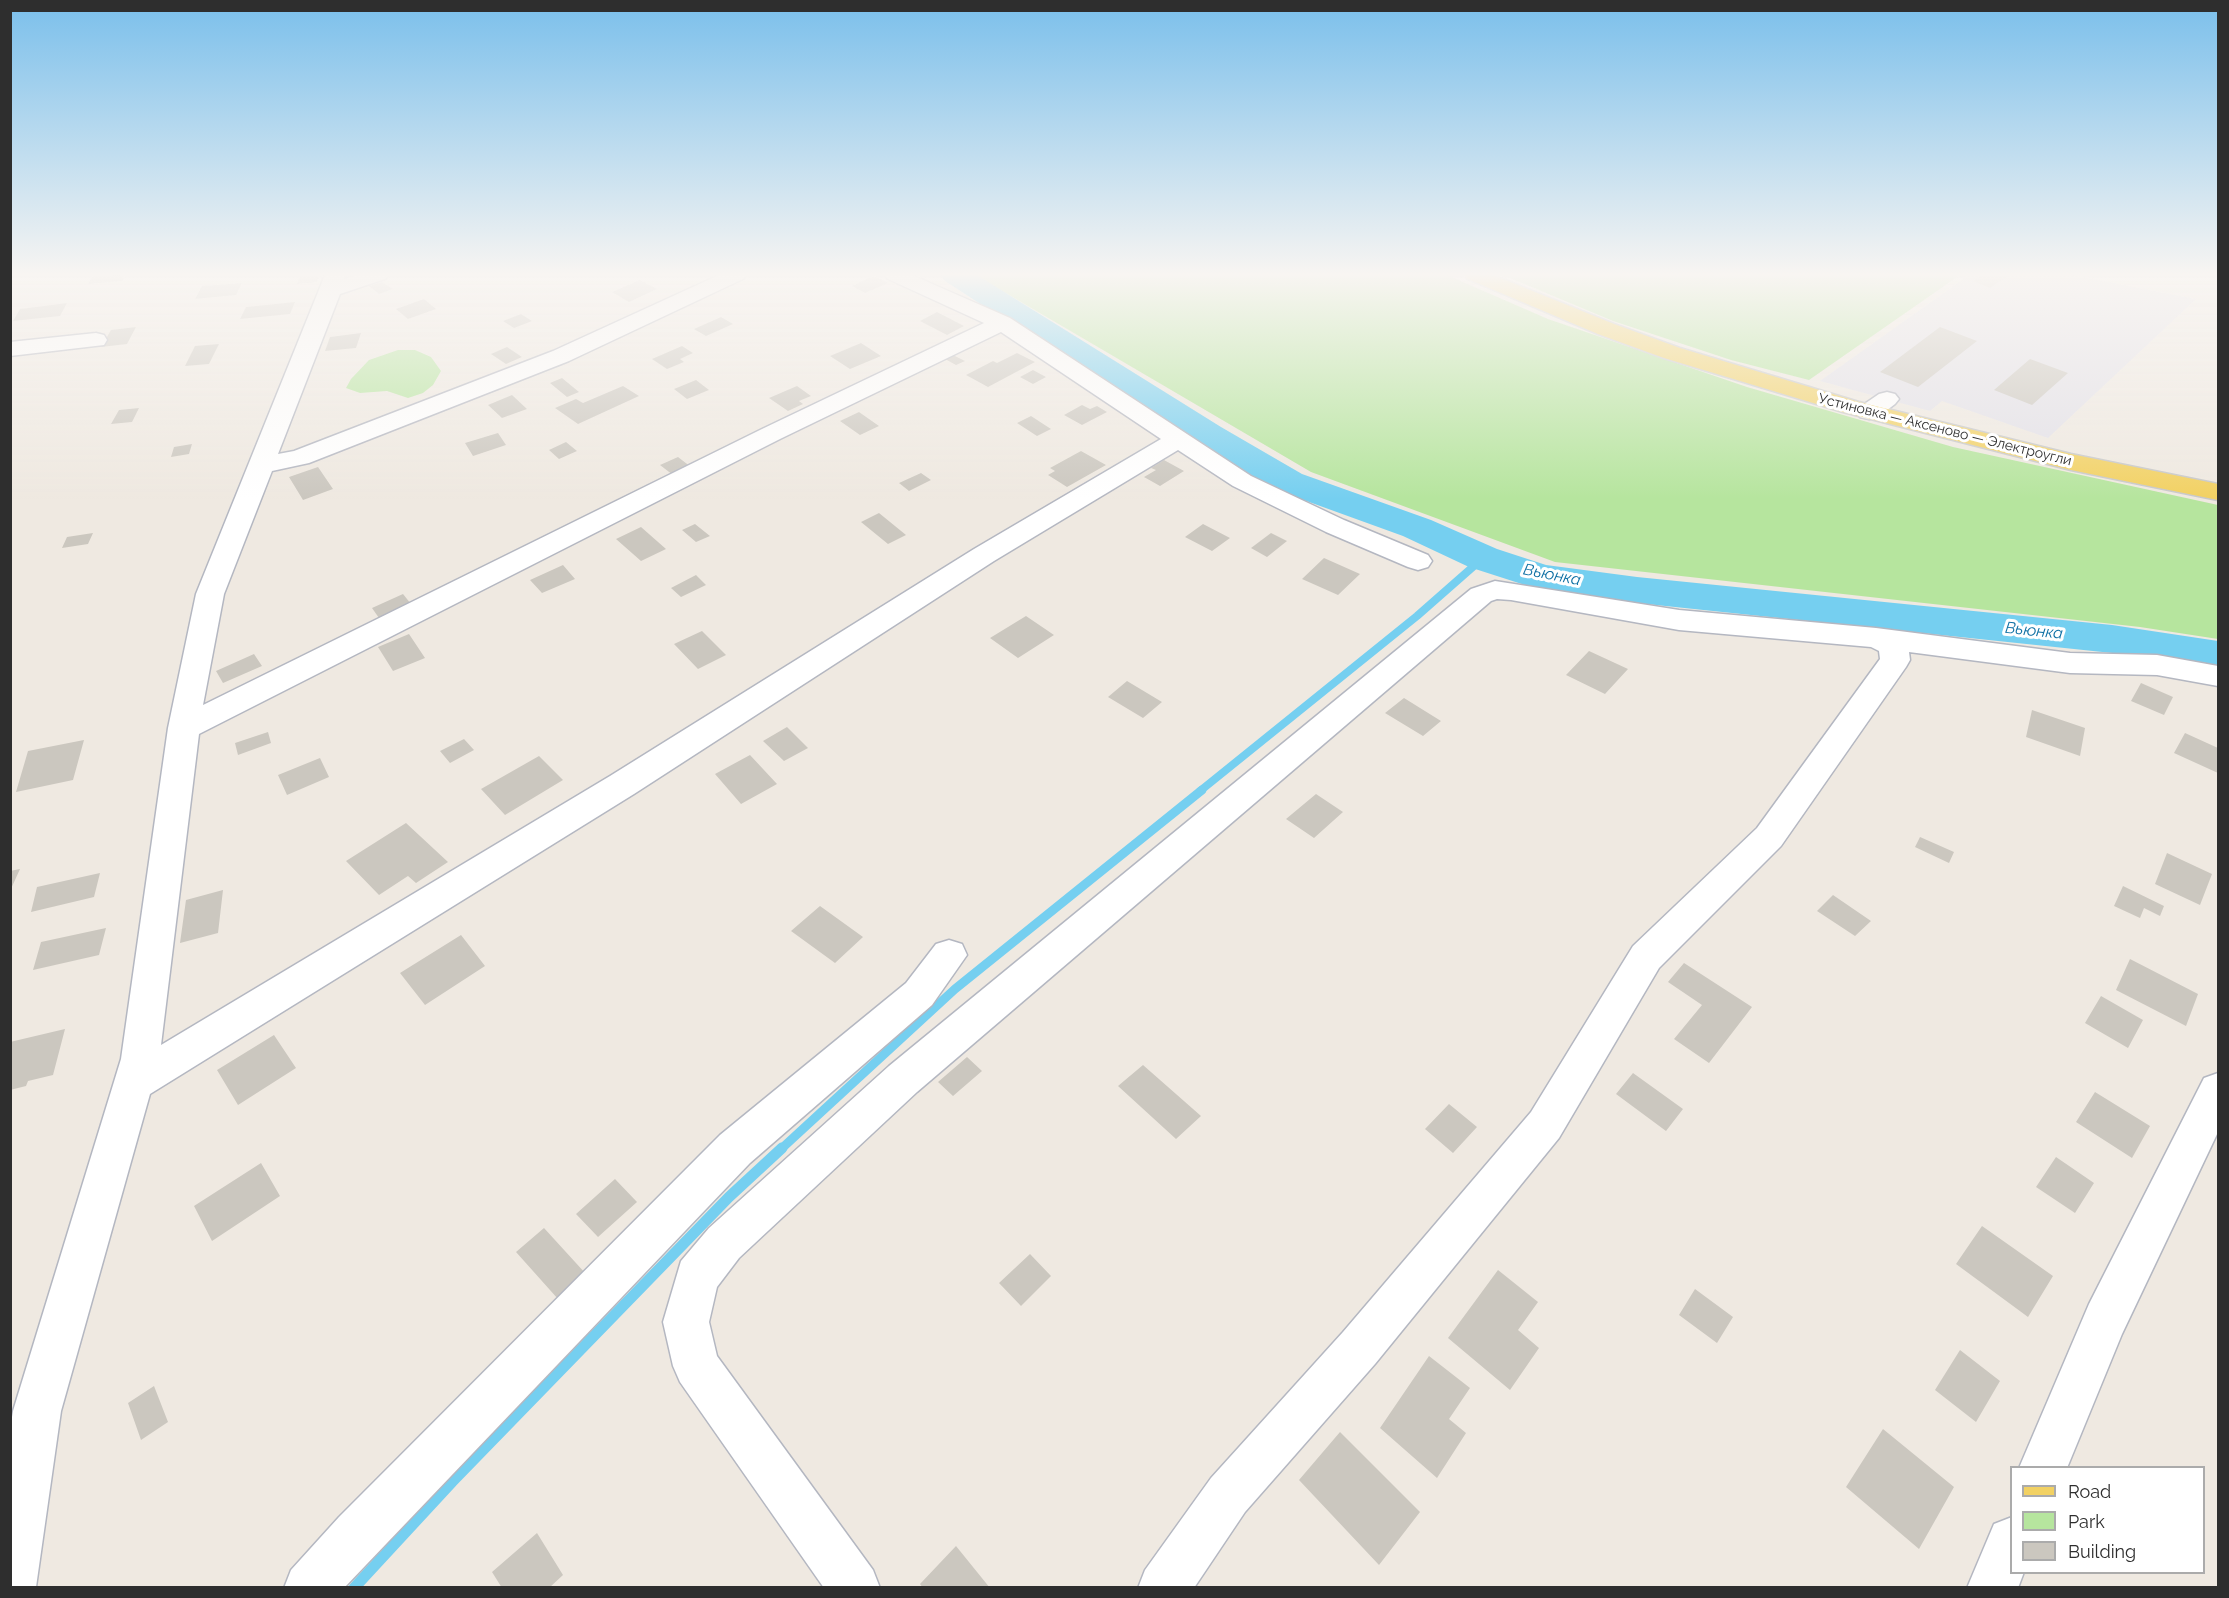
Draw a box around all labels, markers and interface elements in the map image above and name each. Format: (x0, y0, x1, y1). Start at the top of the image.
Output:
street label: Устиновка — Аксеново — Электроугли (1817, 390, 2073, 470)
water label: Вьюнка (1522, 560, 1582, 590)
water label: Вьюнка (2004, 618, 2064, 644)
legend (2010, 1466, 2205, 1574)
text: Road (2068, 1481, 2111, 1502)
text: Park (2068, 1511, 2105, 1532)
text: Building (2068, 1541, 2136, 1562)

